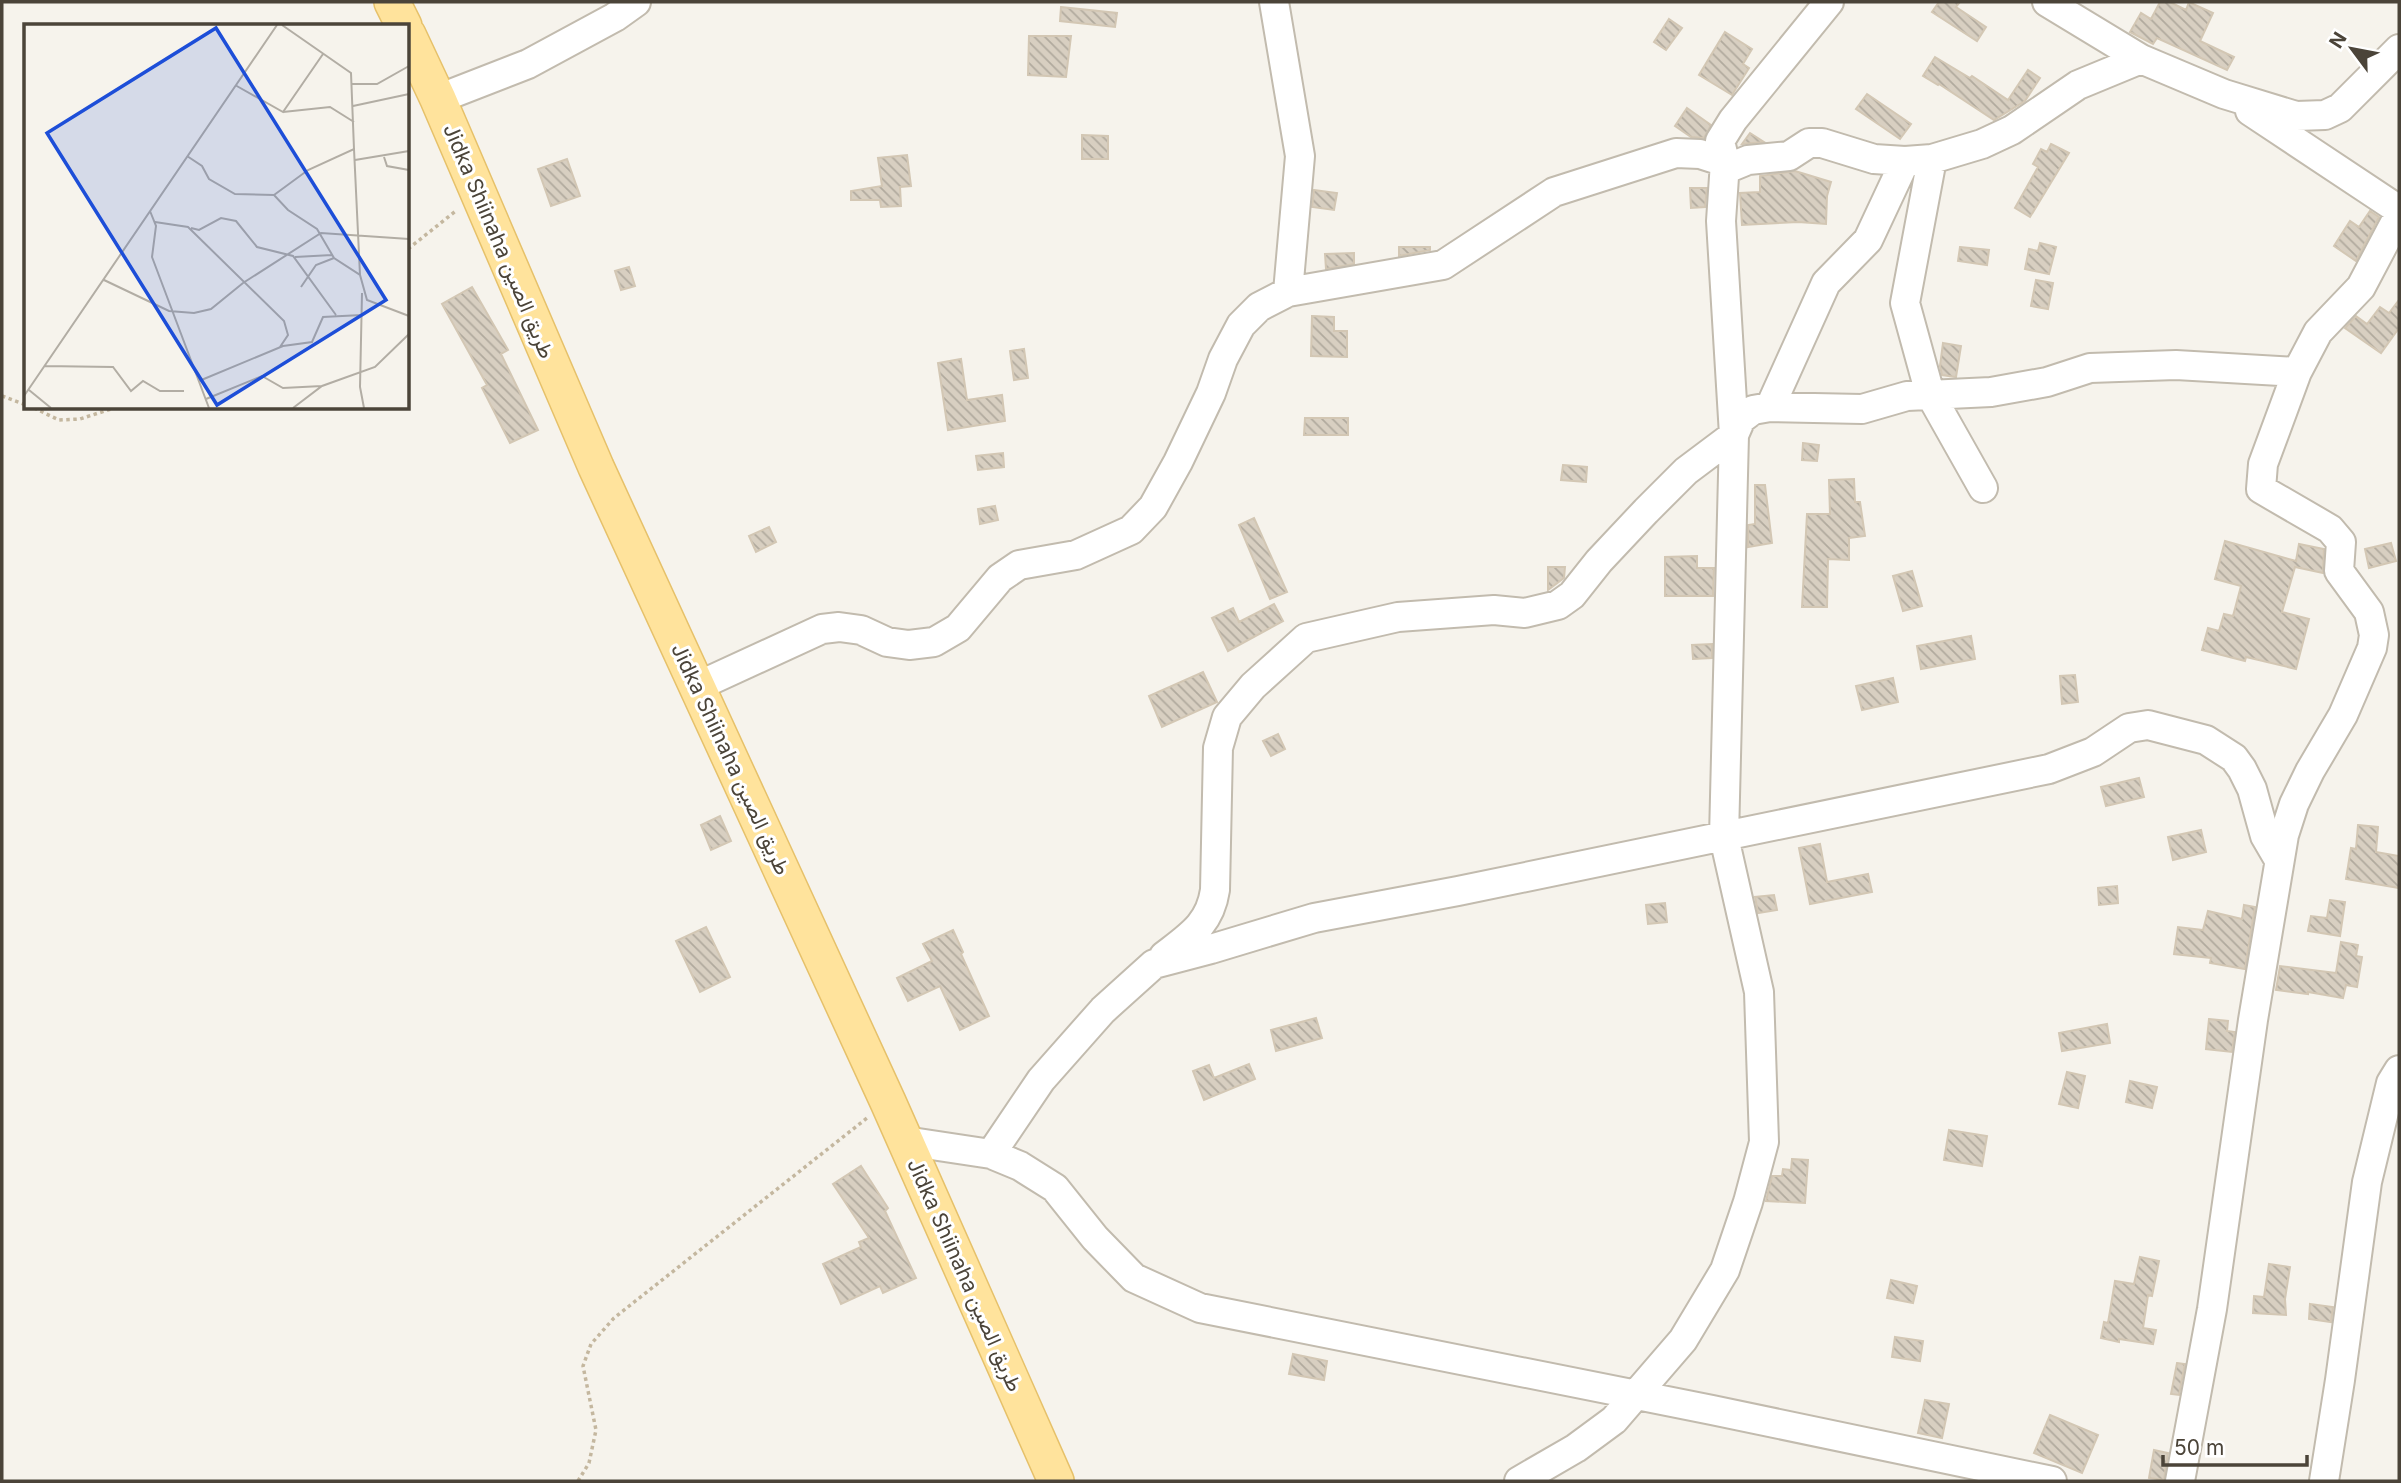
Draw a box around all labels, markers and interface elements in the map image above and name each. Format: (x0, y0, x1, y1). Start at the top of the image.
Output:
north arrow (2317, 14, 2387, 84)
inset map (24, 24, 410, 410)
text: N (2324, 28, 2352, 52)
street label: Jidka Shiinaha طريق الصين (437, 120, 560, 362)
street label: Jidka Shiinaha طريق الصين (665, 639, 796, 879)
street label: Jidka Shiinaha طريق الصين (901, 1155, 1028, 1396)
scale bar (2163, 1424, 2306, 1468)
text: 50 m (2174, 1435, 2224, 1460)

